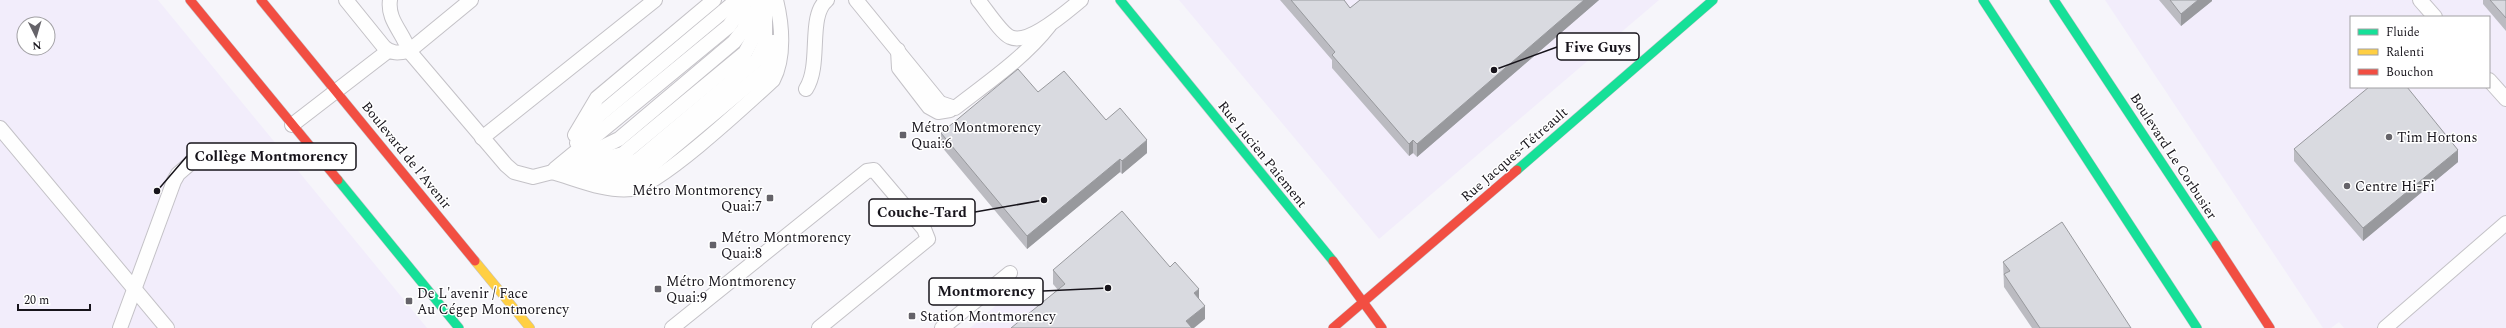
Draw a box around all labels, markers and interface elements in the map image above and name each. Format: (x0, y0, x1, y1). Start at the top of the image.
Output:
north arrow (16, 16, 56, 56)
legend (2350, 16, 2490, 88)
text: Fluide (2386, 23, 2420, 42)
callout: Five Guys (1557, 33, 1639, 60)
text: Five Guys (1565, 36, 1631, 59)
text: N (32, 37, 42, 54)
text: Ralenti (2386, 43, 2424, 62)
text: Bouchon (2386, 63, 2433, 82)
street label: Boulevard Le Corbusier (2125, 89, 2223, 224)
street label: Rue Lucien Paiement (1213, 96, 1312, 212)
street label: Boulevard de l'Avenir (357, 97, 457, 214)
street label: Rue Jacques-Tétreault (1456, 102, 1573, 207)
place label: Métro Montmorency Quai:6 (911, 117, 1042, 154)
place label: Tim Hortons (2397, 127, 2478, 148)
marker: Métro Montmorency Quai:6 (898, 130, 908, 140)
marker: Tim Hortons (2384, 132, 2394, 142)
callout: Collège Montmorency (187, 143, 356, 170)
text: Collège Montmorency (195, 145, 348, 168)
place label: Centre Hi-Fi (2355, 176, 2435, 197)
place label: Métro Montmorency Quai:7 (632, 180, 763, 217)
marker: Centre Hi-Fi (2342, 181, 2352, 191)
marker: Métro Montmorency Quai:7 (765, 193, 775, 203)
callout: Couche-Tard (869, 199, 975, 226)
text: Couche-Tard (877, 201, 967, 224)
place label: Métro Montmorency Quai:8 (721, 227, 852, 264)
marker: Métro Montmorency Quai:8 (708, 240, 718, 250)
place label: Métro Montmorency Quai:9 (666, 271, 797, 308)
callout: Montmorency (929, 278, 1043, 305)
text: Montmorency (937, 280, 1036, 303)
place label: De L'avenir / Face Au Cégep Montmorency (417, 283, 570, 320)
marker: Métro Montmorency Quai:9 (653, 284, 663, 294)
scale bar (18, 286, 90, 312)
text: 20 m (24, 291, 49, 310)
marker: De L'avenir / Face Au Cégep Montmorency (404, 296, 414, 306)
place label: Station Montmorency (920, 306, 1057, 327)
marker: Station Montmorency (907, 311, 917, 321)

